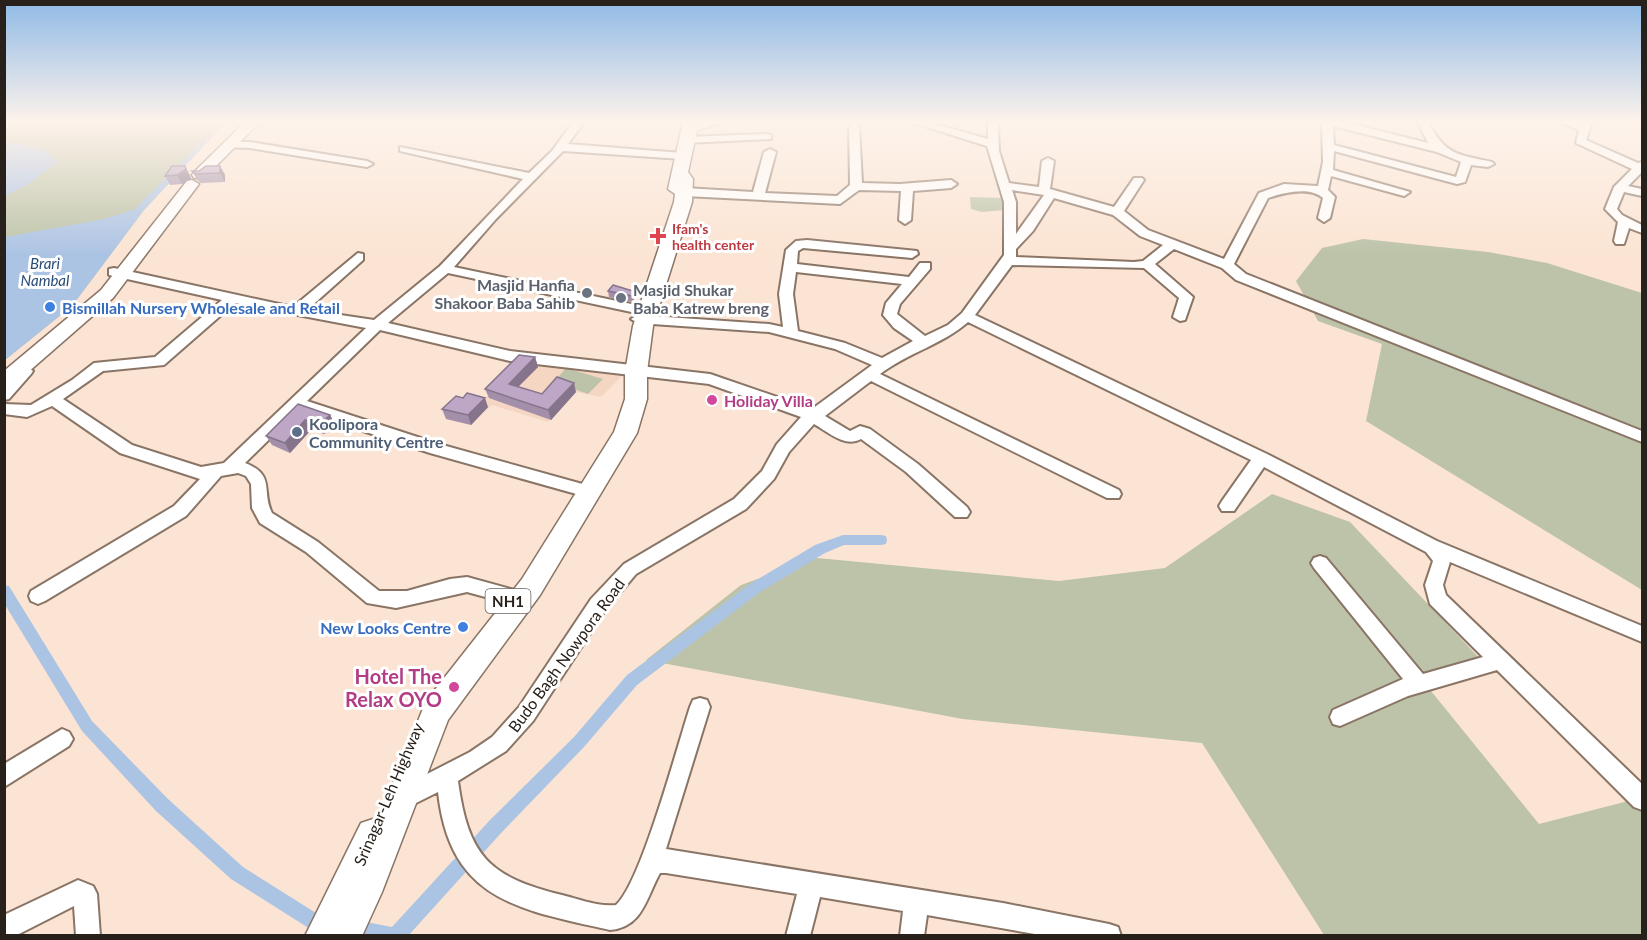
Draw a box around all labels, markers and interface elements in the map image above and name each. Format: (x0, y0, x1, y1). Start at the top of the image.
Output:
place label: Ifam's health center (672, 220, 755, 253)
marker: Ifam's health center (649, 227, 667, 245)
water label: Brari Nambal (21, 254, 70, 289)
place label: Masjid Hanfia Shakoor Baba Sahib (435, 275, 575, 312)
place label: Masjid Shukar Baba Katrew breng (633, 280, 769, 317)
marker: Masjid Hanfia Shakoor Baba Sahib (580, 286, 594, 300)
marker: Masjid Shukar Baba Katrew breng (614, 291, 628, 305)
place label: Bismillah Nursery Wholesale and Retail (62, 298, 340, 317)
marker: Bismillah Nursery Wholesale and Retail (43, 300, 57, 314)
place label: Holiday Villa (724, 391, 813, 410)
marker: Holiday Villa (705, 393, 719, 407)
place label: Koolipora Community Centre (309, 414, 444, 451)
marker: Koolipora Community Centre (290, 425, 304, 439)
street label: Budo Bagh Nowpora Road (504, 574, 628, 736)
road number: NH1 (486, 589, 530, 613)
place label: New Looks Centre (320, 618, 451, 637)
marker: New Looks Centre (456, 620, 470, 634)
place label: Hotel The Relax OYO (345, 664, 442, 711)
marker: Hotel The Relax OYO (447, 680, 461, 694)
street label: Srinagar-Leh Highway (349, 719, 427, 868)

